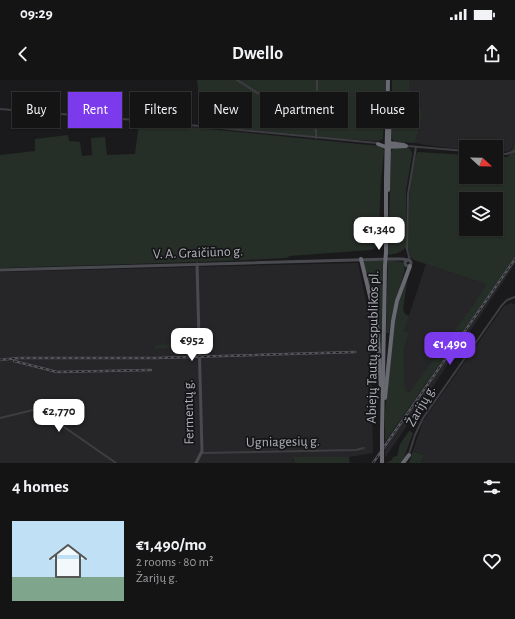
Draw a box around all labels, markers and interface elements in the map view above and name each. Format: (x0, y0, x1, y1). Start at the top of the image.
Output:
text: 09:29 (20, 6, 53, 21)
icon: back (12, 43, 34, 65)
icon: share (481, 43, 503, 65)
text: Dwello (232, 45, 283, 63)
chip: Buy (12, 92, 60, 128)
chip: Rent (68, 92, 122, 128)
chip: Filters (130, 92, 191, 128)
chip: New (199, 92, 252, 128)
chip: Apartment (260, 92, 348, 128)
chip: House (356, 92, 419, 128)
north arrow (459, 140, 503, 184)
map controls (459, 140, 503, 236)
button: layers (459, 192, 503, 236)
pin: €1,340 (346, 217, 412, 251)
text: €1,340 (363, 223, 395, 236)
street label: V. A. Graičiūno g. (153, 244, 243, 262)
street label: Abiejų Tautų Respublikos pl. (365, 270, 381, 424)
pin: €952 (168, 328, 216, 362)
pin: €1,490 (417, 332, 483, 366)
text: €952 (180, 334, 204, 347)
text: €1,490 (433, 338, 467, 351)
street label: Fermentų g. (181, 379, 197, 445)
street label: Žarijų g. (402, 382, 438, 429)
pin: €2,770 (26, 399, 92, 433)
text: €2,770 (42, 405, 76, 418)
street label: Ugniagesių g. (246, 434, 320, 450)
icon: filters (481, 476, 503, 498)
text: 4 homes (12, 478, 69, 495)
text: €1,490/mo (136, 536, 207, 553)
icon: home (44, 537, 92, 585)
icon: heart (481, 550, 503, 572)
text: 2 rooms · 80 m² (136, 556, 213, 569)
text: Žarijų g. (136, 572, 178, 585)

